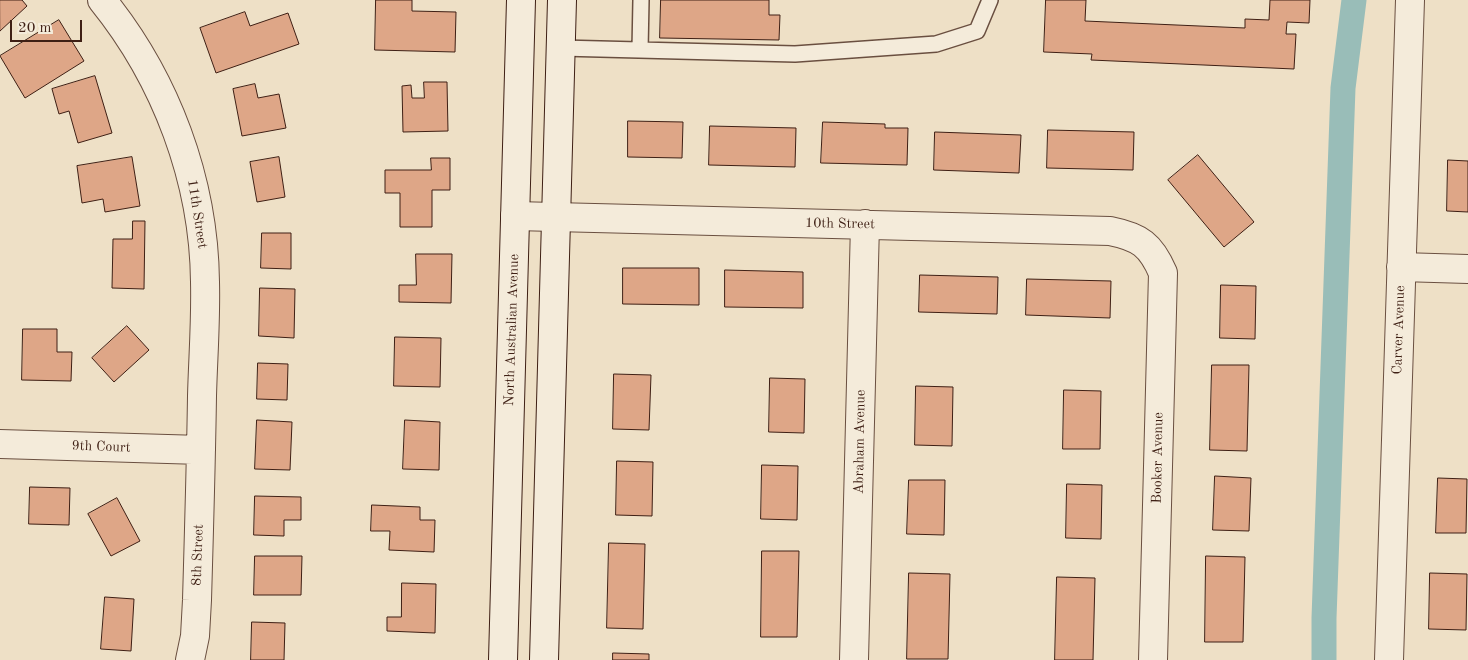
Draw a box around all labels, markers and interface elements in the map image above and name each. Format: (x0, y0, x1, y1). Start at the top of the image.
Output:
scale bar (12, 10, 85, 42)
text: 20 m (18, 21, 52, 36)
street label: 11th Street (183, 178, 211, 250)
street label: 10th Street (805, 215, 875, 233)
street label: North Australian Avenue (501, 254, 523, 406)
street label: Carver Avenue (1389, 285, 1409, 375)
street label: Abraham Avenue (851, 390, 869, 494)
street label: Booker Avenue (1149, 412, 1167, 504)
street label: 9th Court (71, 438, 131, 456)
street label: 8th Street (189, 524, 207, 586)

